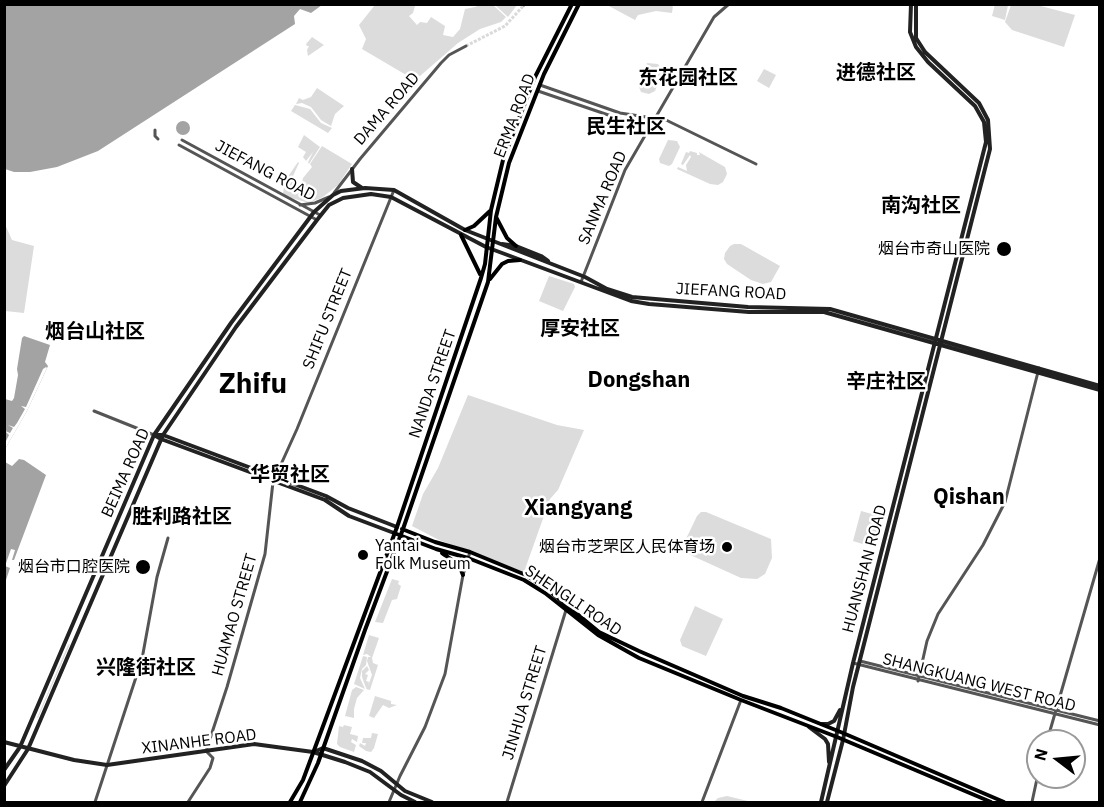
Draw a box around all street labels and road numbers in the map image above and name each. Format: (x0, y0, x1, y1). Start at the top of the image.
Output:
street label: DAMA ROAD (350, 69, 424, 149)
street label: ERMA ROAD (490, 71, 540, 161)
street label: JIEFANG ROAD (212, 137, 318, 205)
street label: SANMA ROAD (575, 148, 631, 248)
street label: SHIFU STREET (299, 266, 357, 372)
street label: JIEFANG ROAD (675, 280, 787, 304)
street label: NANDA STREET (405, 327, 461, 441)
street label: BEIMA ROAD (98, 426, 154, 520)
street label: HUANSHAN ROAD (839, 503, 891, 635)
street label: HUAMAO STREET (208, 552, 262, 678)
street label: SHENGLI ROAD (521, 562, 625, 640)
street label: JINHUA STREET (499, 644, 551, 762)
street label: SHANGKUANG WEST ROAD (880, 650, 1078, 716)
street label: XINANHE ROAD (140, 725, 258, 759)

